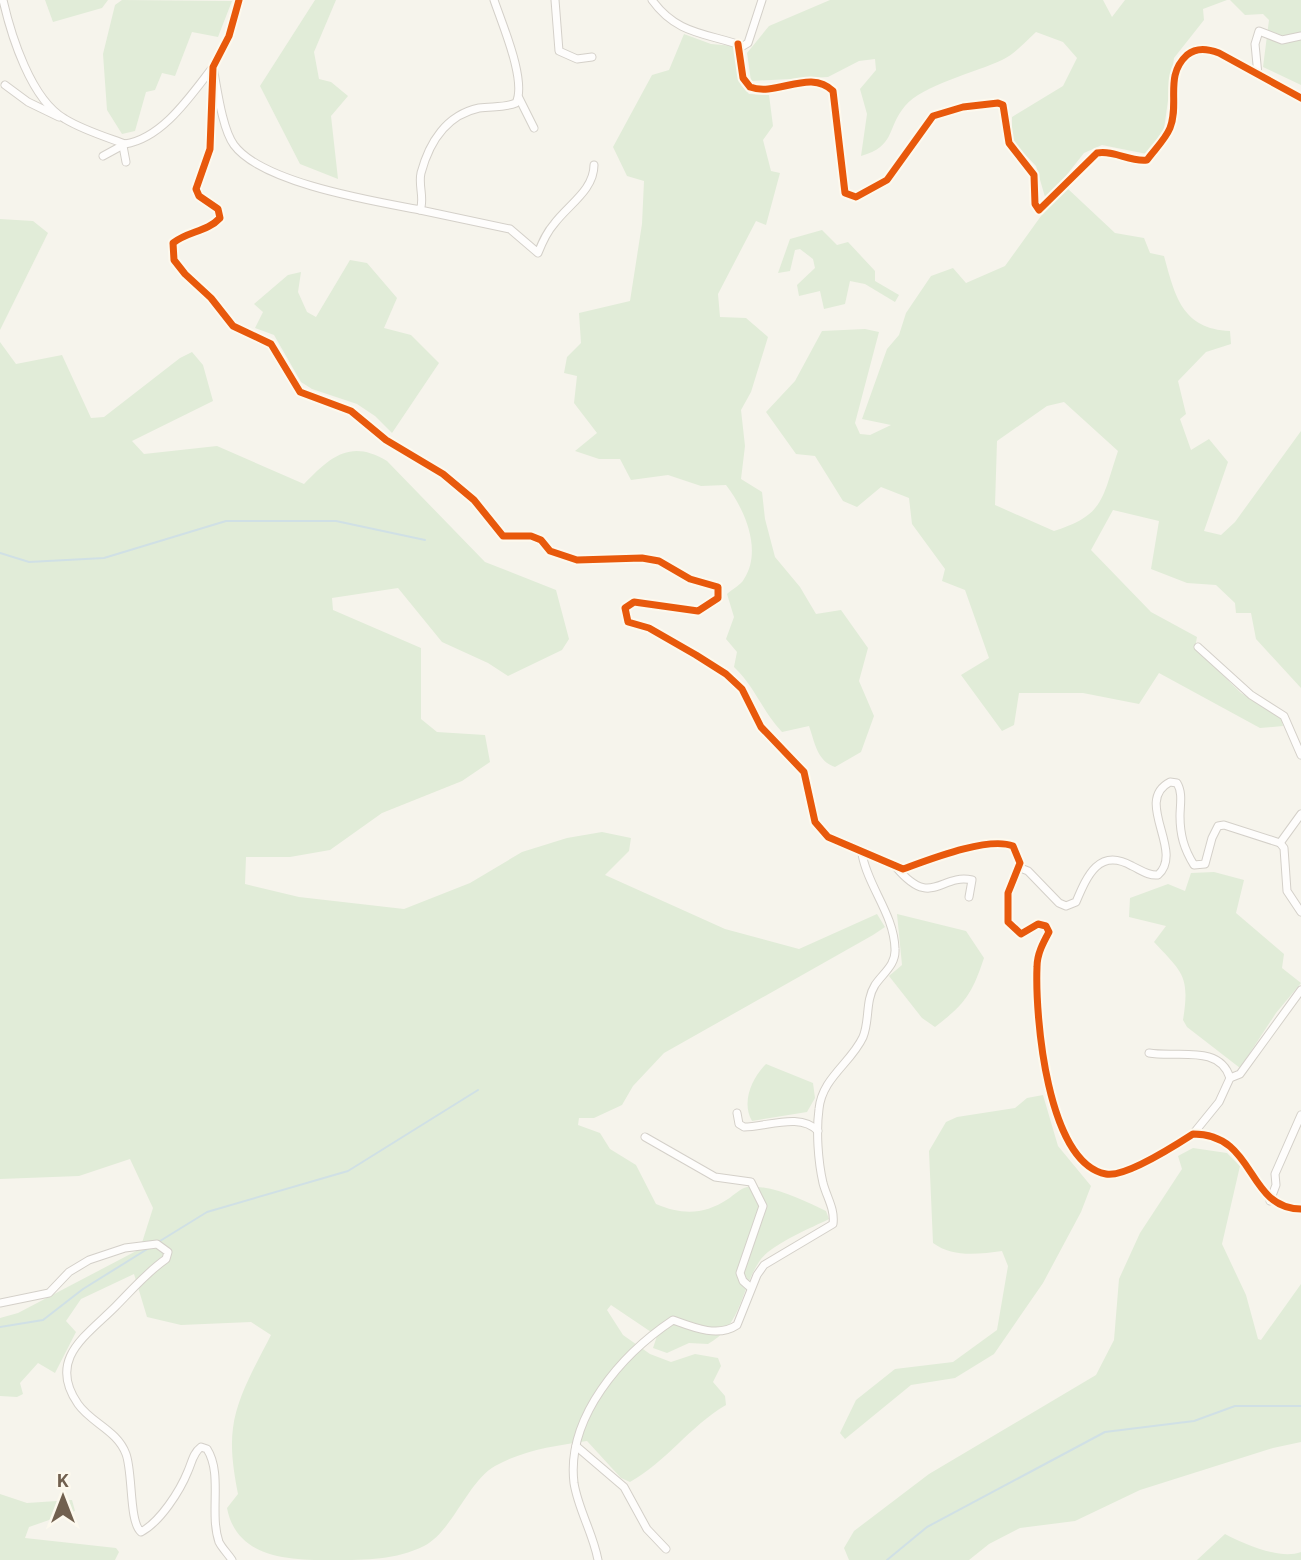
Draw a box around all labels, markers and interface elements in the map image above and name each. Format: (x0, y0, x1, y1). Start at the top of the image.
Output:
north arrow (28, 1462, 98, 1532)
text: K (57, 1468, 69, 1491)

